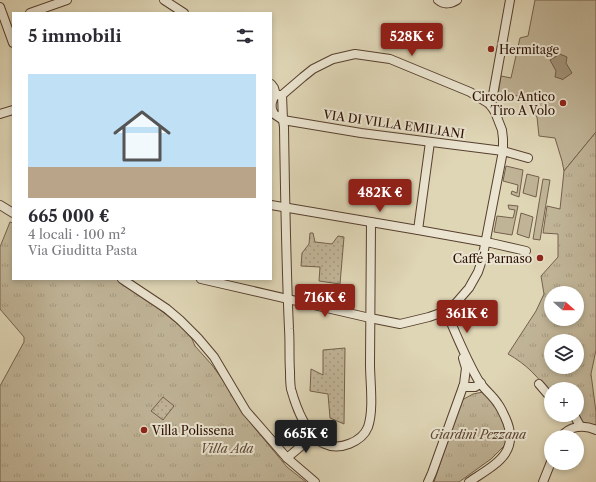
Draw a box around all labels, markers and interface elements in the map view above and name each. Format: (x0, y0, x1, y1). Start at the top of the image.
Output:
pin: 528K € (379, 23, 445, 57)
icon: filters (234, 25, 256, 47)
text: 5 immobili (28, 26, 122, 46)
text: 528K € (390, 28, 434, 44)
place label: Hermitage (499, 42, 559, 57)
marker: Hermitage (486, 44, 496, 54)
place label: Circolo Antico Tiro A Volo (472, 89, 555, 118)
marker: Circolo Antico Tiro A Volo (558, 98, 568, 108)
icon: home (106, 100, 178, 172)
street label: VIA DI VILLA EMILIANI (321, 106, 466, 141)
pin: 482K € (347, 179, 413, 213)
text: 482K € (358, 184, 402, 200)
text: 665 000 € (28, 206, 110, 226)
text: 4 locali · 100 m² (28, 226, 126, 242)
text: Via Giuditta Pasta (28, 242, 137, 258)
place label: Caffé Parnaso (453, 251, 532, 266)
marker: Caffé Parnaso (535, 253, 545, 263)
pin: 716K € (292, 284, 358, 318)
north arrow (544, 286, 584, 326)
map controls (544, 286, 584, 470)
text: 716K € (304, 289, 346, 305)
pin: 361K € (434, 300, 500, 334)
text: 361K € (446, 305, 488, 321)
button: layers (544, 334, 584, 374)
button: + (544, 382, 584, 422)
pin: 665K € (273, 420, 339, 454)
place label: Villa Polissena (151, 423, 235, 438)
marker: Villa Polissena (139, 425, 149, 435)
text: 665K € (284, 425, 328, 441)
park label: Giardini Pezzana (430, 427, 526, 442)
button: − (544, 430, 584, 470)
park label: Villa Ada (201, 441, 253, 456)

